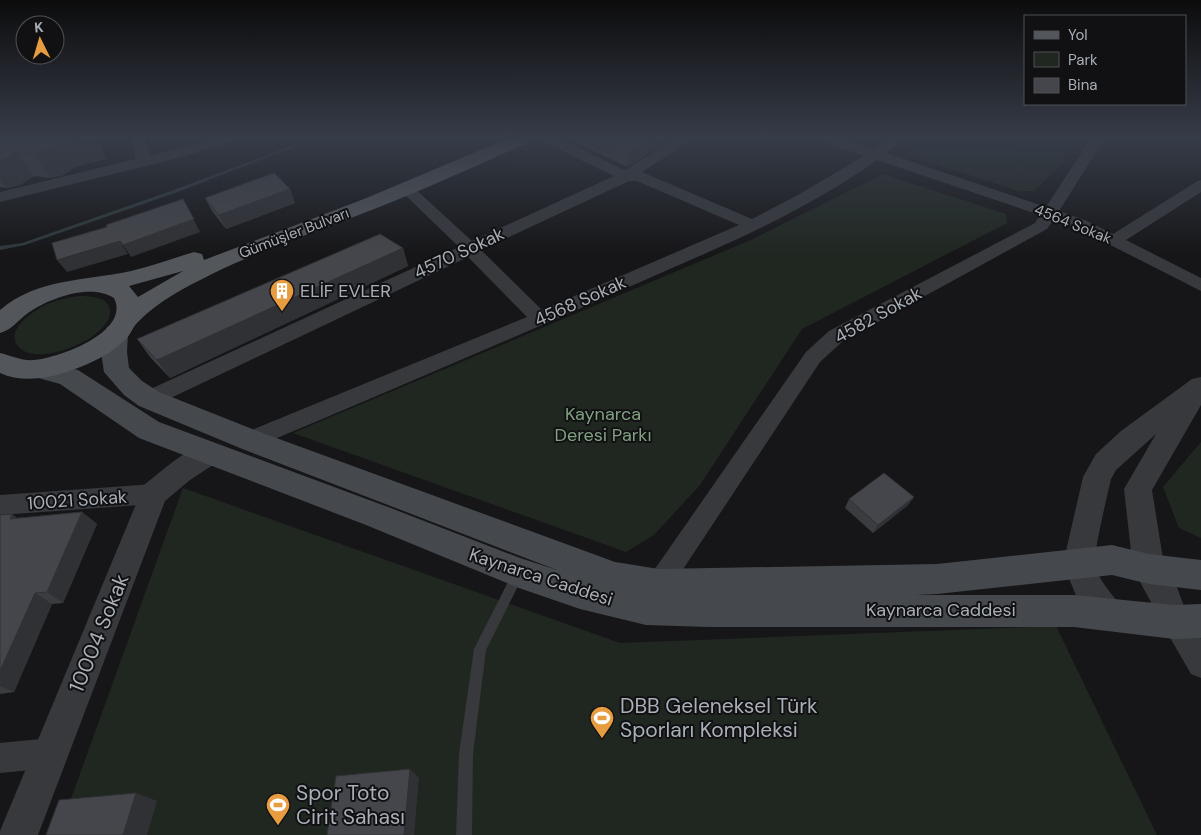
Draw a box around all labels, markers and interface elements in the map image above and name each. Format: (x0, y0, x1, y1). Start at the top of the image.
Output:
north arrow (15, 15, 65, 65)
legend (1024, 15, 1186, 105)
text: K (34, 18, 44, 36)
text: Yol (1068, 25, 1088, 45)
text: Park (1068, 50, 1098, 70)
text: Bina (1068, 75, 1097, 95)
street label: 4564 Sokak (1031, 199, 1115, 249)
street label: Gümüşler Bulvarı (236, 203, 352, 263)
street label: 4570 Sokak (410, 222, 508, 284)
street label: 4568 Sokak (530, 270, 630, 332)
building icon: ELİF EVLER (269, 278, 295, 312)
place label: ELİF EVLER (300, 279, 391, 303)
street label: 4582 Sokak (830, 281, 926, 349)
park label: Kaynarca Deresi Parkı (555, 402, 651, 447)
street label: 10021 Sokak (26, 485, 128, 515)
street label: Kaynarca Caddesi (466, 542, 616, 612)
street label: 10004 Sokak (63, 569, 136, 696)
street label: Kaynarca Caddesi (866, 598, 1016, 622)
place label: DBB Geleneksel Türk Sporları Kompleksi (620, 692, 818, 744)
sports icon: DBB Geleneksel Türk Sporları Kompleksi (589, 705, 615, 739)
place label: Spor Toto Cirit Sahası (296, 779, 405, 831)
sports icon: Spor Toto Cirit Sahası (265, 792, 291, 826)

